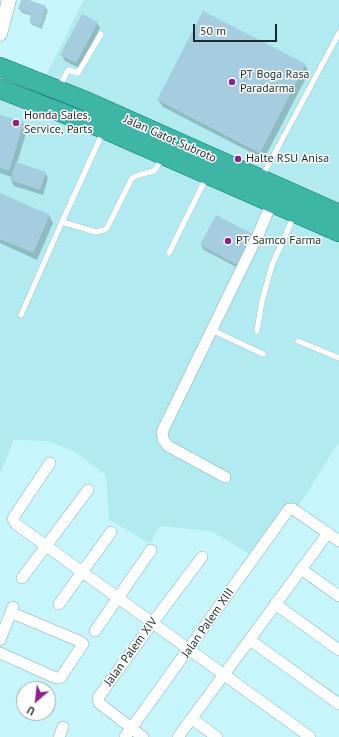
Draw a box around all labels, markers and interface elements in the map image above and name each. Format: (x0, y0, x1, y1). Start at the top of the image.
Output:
scale bar (195, 16, 279, 42)
text: 50 m (200, 23, 226, 38)
place label: PT Boga Rasa Paradarma (240, 68, 309, 96)
marker: PT Boga Rasa Paradarma (227, 77, 237, 87)
place label: Honda Sales, Service, Parts (24, 109, 92, 137)
street label: Jalan Gatot Subroto (121, 112, 219, 166)
marker: Honda Sales, Service, Parts (11, 118, 21, 128)
place label: Halte RSU Anisa (246, 152, 329, 166)
marker: Halte RSU Anisa (233, 154, 243, 164)
place label: PT Samco Farma (236, 234, 321, 248)
marker: PT Samco Farma (223, 236, 233, 246)
street label: Jalan Palem XIII (179, 586, 237, 660)
street label: Jalan Palem XIV (101, 615, 161, 689)
north arrow (16, 681, 56, 721)
text: U (25, 703, 37, 719)

